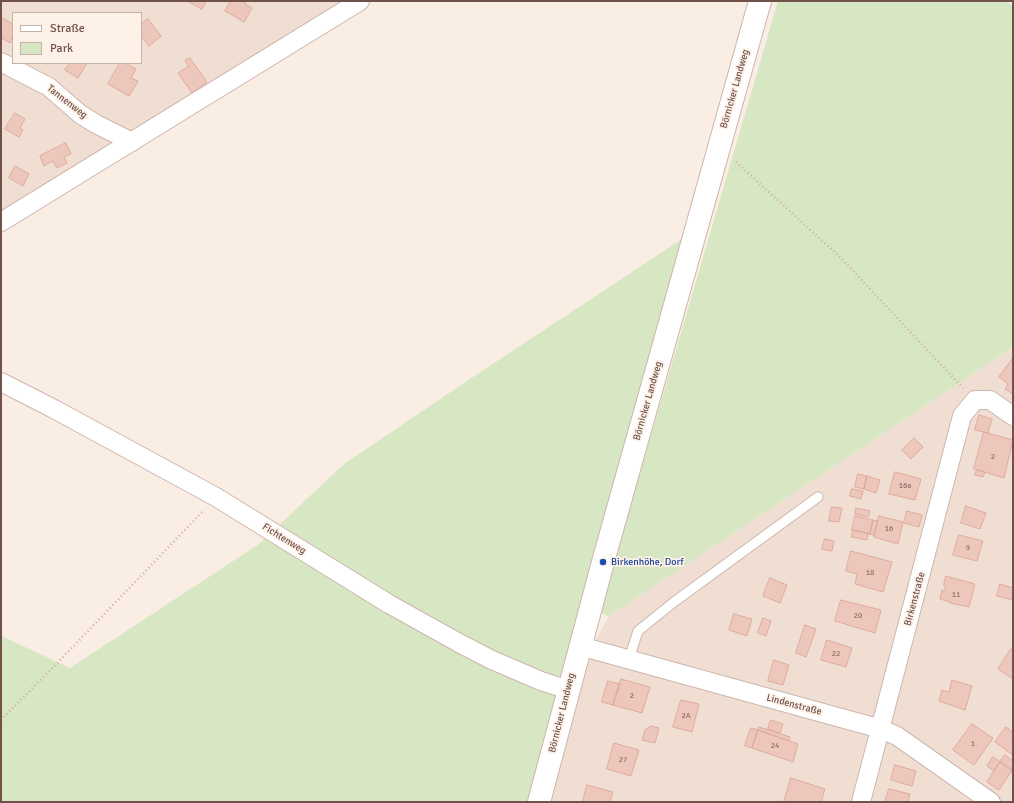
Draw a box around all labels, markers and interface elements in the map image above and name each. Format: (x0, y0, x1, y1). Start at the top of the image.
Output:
legend (12, 12, 142, 64)
text: Straße (50, 21, 85, 36)
text: Park (50, 41, 73, 56)
street label: Börnicker Landweg (718, 48, 752, 130)
street label: Tannenweg (44, 83, 90, 121)
street label: Börnicker Landweg (631, 360, 665, 442)
house number: 2 (991, 452, 995, 462)
house number: 16a (899, 481, 911, 491)
street label: Fichtenweg (260, 521, 308, 557)
house number: 16 (885, 524, 893, 534)
house number: 9 (966, 543, 970, 553)
place label: Birkenhöhe, Dorf (611, 556, 684, 568)
marker: Birkenhöhe, Dorf (598, 557, 608, 567)
house number: 18 (866, 568, 874, 578)
street label: Birkenstraße (902, 571, 928, 627)
house number: 11 (952, 590, 960, 600)
house number: 20 (854, 611, 862, 621)
house number: 22 (832, 649, 840, 659)
street label: Börnicker Landweg (546, 672, 578, 754)
house number: 2 (630, 691, 634, 701)
street label: Lindenstraße (765, 692, 823, 718)
house number: 2A (681, 711, 691, 721)
house number: 1 (971, 739, 975, 749)
house number: 24 (771, 741, 779, 751)
house number: 27 (619, 755, 627, 765)

